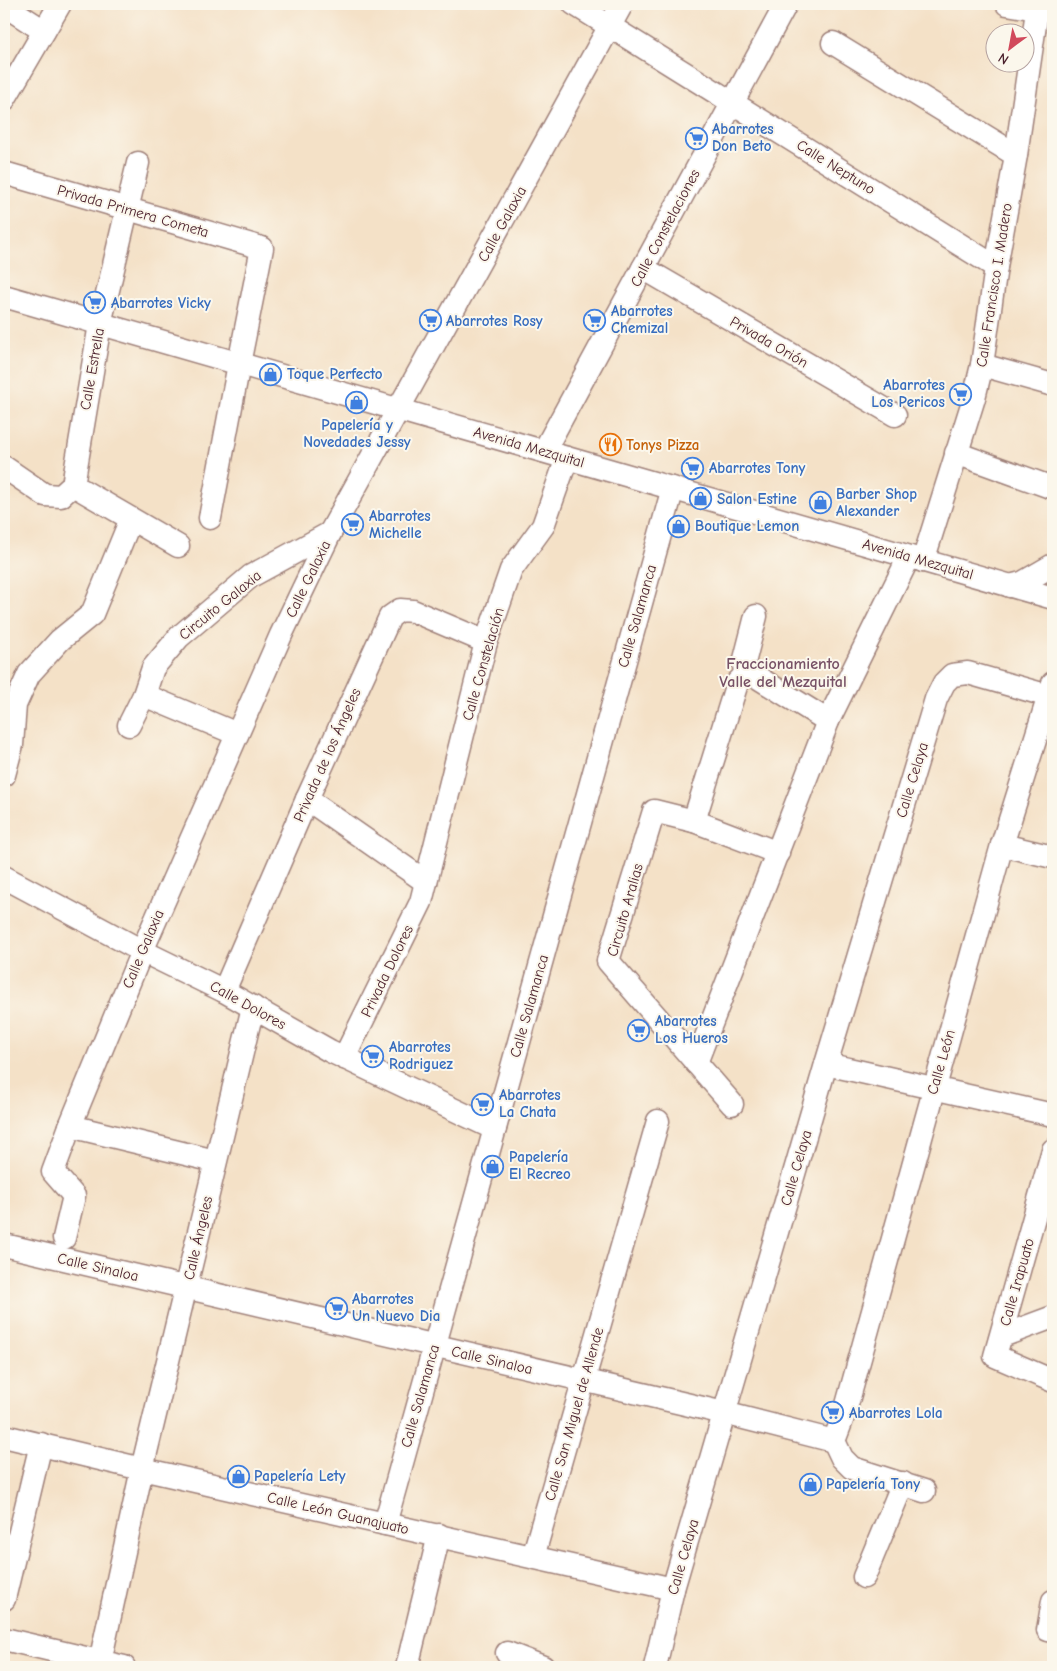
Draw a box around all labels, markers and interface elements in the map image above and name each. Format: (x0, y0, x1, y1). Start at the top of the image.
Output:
north arrow (984, 22, 1034, 72)
text: N (995, 49, 1012, 68)
place label: Abarrotes Don Beto (712, 120, 774, 155)
supermarket icon: Abarrotes Don Beto (684, 126, 708, 150)
street label: Calle Neptuno (793, 136, 879, 198)
street label: Calle Constelaciones (626, 166, 704, 290)
street label: Privada Primera Cometa (55, 181, 211, 241)
street label: Calle Galaxia (474, 183, 530, 265)
street label: Calle Francisco I. Madero (972, 202, 1016, 368)
supermarket icon: Abarrotes Vicky (83, 291, 107, 315)
place label: Abarrotes Vicky (111, 294, 211, 312)
place label: Abarrotes Chemizal (611, 302, 673, 337)
supermarket icon: Abarrotes Chemizal (583, 308, 607, 332)
supermarket icon: Abarrotes Rosy (418, 309, 442, 333)
place label: Abarrotes Rosy (446, 312, 543, 330)
street label: Privada Orión (727, 312, 811, 372)
street label: Calle Estrella (76, 327, 108, 411)
shop icon: Toque Perfecto (259, 362, 283, 386)
place label: Toque Perfecto (287, 365, 383, 383)
place label: Abarrotes Los Pericos (871, 376, 945, 411)
supermarket icon: Abarrotes Los Pericos (949, 382, 973, 406)
shop icon: Papelería y Novedades Jessy (345, 390, 369, 414)
place label: Papelería y Novedades Jessy (303, 416, 411, 451)
street label: Avenida Mezquital (471, 423, 587, 471)
restaurant icon: Tonys Pizza (598, 433, 622, 457)
place label: Tonys Pizza (626, 436, 699, 454)
supermarket icon: Abarrotes Tony (681, 456, 705, 480)
place label: Abarrotes Tony (709, 459, 806, 477)
place label: Barber Shop Alexander (836, 485, 917, 520)
shop icon: Salon Estine (689, 487, 713, 511)
place label: Salon Estine (717, 490, 797, 508)
shop icon: Barber Shop Alexander (808, 491, 832, 515)
place label: Abarrotes Michelle (369, 507, 431, 542)
supermarket icon: Abarrotes Michelle (341, 513, 365, 537)
shop icon: Boutique Lemon (667, 514, 691, 538)
place label: Boutique Lemon (695, 517, 799, 535)
street label: Avenida Mezquital (860, 535, 976, 583)
street label: Calle Galaxia (282, 537, 334, 621)
street label: Calle Salamanca (614, 562, 660, 670)
street label: Circuito Galaxia (175, 566, 265, 644)
street label: Calle Constelación (458, 605, 508, 723)
district label: Fraccionamiento Valle del Mezquital (719, 655, 847, 691)
street label: Privada de los Ángeles (288, 685, 365, 825)
street label: Calle Celaya (892, 740, 932, 820)
street label: Circuito Aralias (603, 861, 647, 959)
street label: Calle Galaxia (118, 907, 168, 991)
street label: Privada Dolores (357, 922, 417, 1020)
street label: Calle Salamanca (506, 952, 552, 1060)
street label: Calle Dolores (207, 977, 289, 1033)
place label: Abarrotes Los Hueros (655, 1012, 728, 1047)
supermarket icon: Abarrotes Los Hueros (627, 1018, 651, 1042)
street label: Calle León (923, 1027, 959, 1097)
place label: Abarrotes Rodriguez (389, 1038, 453, 1073)
supermarket icon: Abarrotes Rodriguez (361, 1044, 385, 1068)
place label: Abarrotes La Chata (499, 1086, 561, 1121)
supermarket icon: Abarrotes La Chata (471, 1092, 495, 1116)
street label: Calle Celaya (777, 1128, 815, 1208)
place label: Papelería El Recreo (509, 1148, 571, 1183)
shop icon: Papelería El Recreo (481, 1154, 505, 1178)
street label: Calle Ángeles (179, 1194, 216, 1282)
street label: Calle Irapuato (996, 1236, 1038, 1328)
street label: Calle Sinaloa (56, 1249, 140, 1285)
place label: Abarrotes Un Nuevo Dia (352, 1290, 440, 1325)
supermarket icon: Abarrotes Un Nuevo Dia (324, 1296, 348, 1320)
street label: Calle San Miguel de Allende (541, 1325, 608, 1503)
street label: Calle Salamanca (397, 1342, 443, 1450)
street label: Calle Sinaloa (450, 1342, 534, 1378)
supermarket icon: Abarrotes Lola (821, 1401, 845, 1425)
place label: Abarrotes Lola (849, 1404, 943, 1422)
shop icon: Papelería Lety (226, 1464, 250, 1488)
place label: Papelería Lety (254, 1467, 346, 1485)
shop icon: Papelería Tony (798, 1472, 822, 1496)
place label: Papelería Tony (826, 1475, 920, 1493)
street label: Calle León Guanajuato (265, 1488, 411, 1538)
street label: Calle Celaya (664, 1517, 702, 1597)

